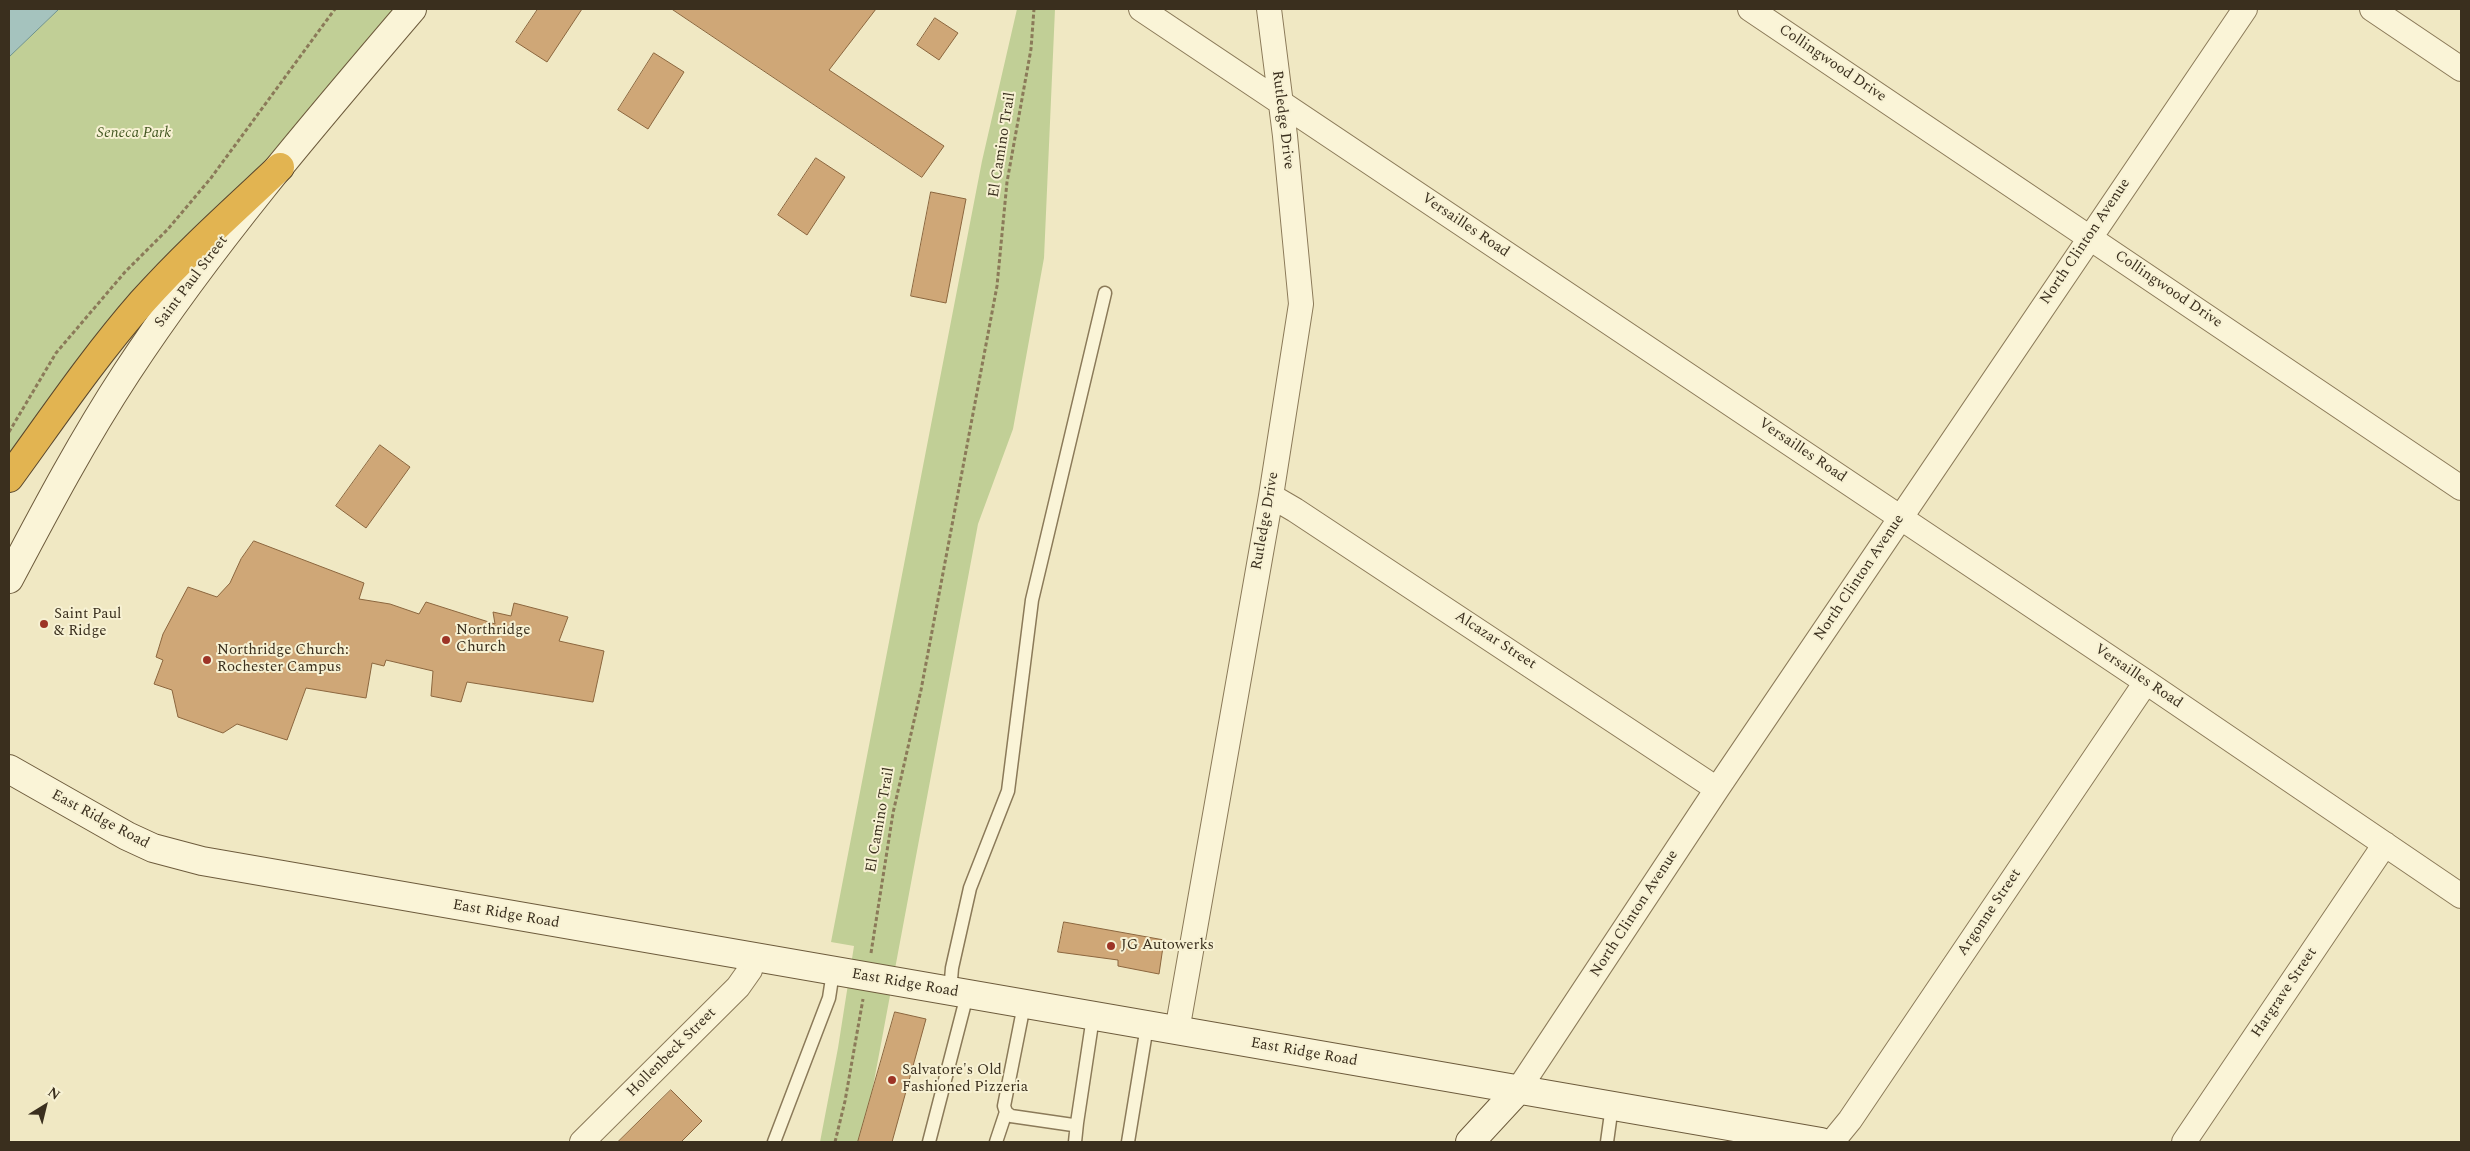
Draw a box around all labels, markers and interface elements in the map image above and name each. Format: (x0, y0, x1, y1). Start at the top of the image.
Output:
street label: Collingwood Drive (1775, 21, 1889, 107)
street label: Rutledge Drive (1267, 70, 1297, 170)
street label: El Camino Trail (986, 91, 1020, 199)
park label: Seneca Park (97, 125, 171, 143)
street label: North Clinton Avenue (2037, 176, 2135, 308)
street label: Versailles Road (1418, 190, 1512, 262)
street label: Saint Paul Street (152, 232, 232, 332)
street label: Collingwood Drive (2111, 247, 2225, 333)
street label: Versailles Road (1755, 415, 1849, 487)
street label: Rutledge Drive (1248, 470, 1284, 572)
street label: North Clinton Avenue (1811, 512, 1909, 644)
place label: Saint Paul & Ridge (54, 606, 122, 641)
street label: Alcazar Street (1451, 608, 1539, 674)
marker: Saint Paul & Ridge (38, 618, 50, 630)
place label: Northridge Church (456, 622, 530, 657)
marker: Northridge Church (440, 634, 452, 646)
street label: Versailles Road (2091, 641, 2185, 713)
place label: Northridge Church: Rochester Campus (217, 642, 349, 677)
marker: Northridge Church: Rochester Campus (201, 654, 213, 666)
street label: El Camino Trail (863, 766, 899, 874)
street label: East Ridge Road (48, 787, 152, 853)
street label: North Clinton Avenue (1587, 847, 1683, 981)
street label: Argonne Street (1954, 866, 2026, 960)
street label: East Ridge Road (451, 897, 561, 933)
place label: JG Autowerks (1121, 937, 1214, 955)
marker: JG Autowerks (1105, 940, 1117, 952)
street label: Hargrave Street (2248, 945, 2322, 1041)
street label: East Ridge Road (850, 966, 960, 1002)
street label: Hollenbeck Street (623, 1004, 721, 1102)
street label: East Ridge Road (1249, 1035, 1359, 1071)
place label: Salvatore's Old Fashioned Pizzeria (902, 1062, 1028, 1097)
marker: Salvatore's Old Fashioned Pizzeria (886, 1074, 898, 1086)
north arrow (20, 1081, 70, 1131)
text: N (43, 1082, 65, 1105)

